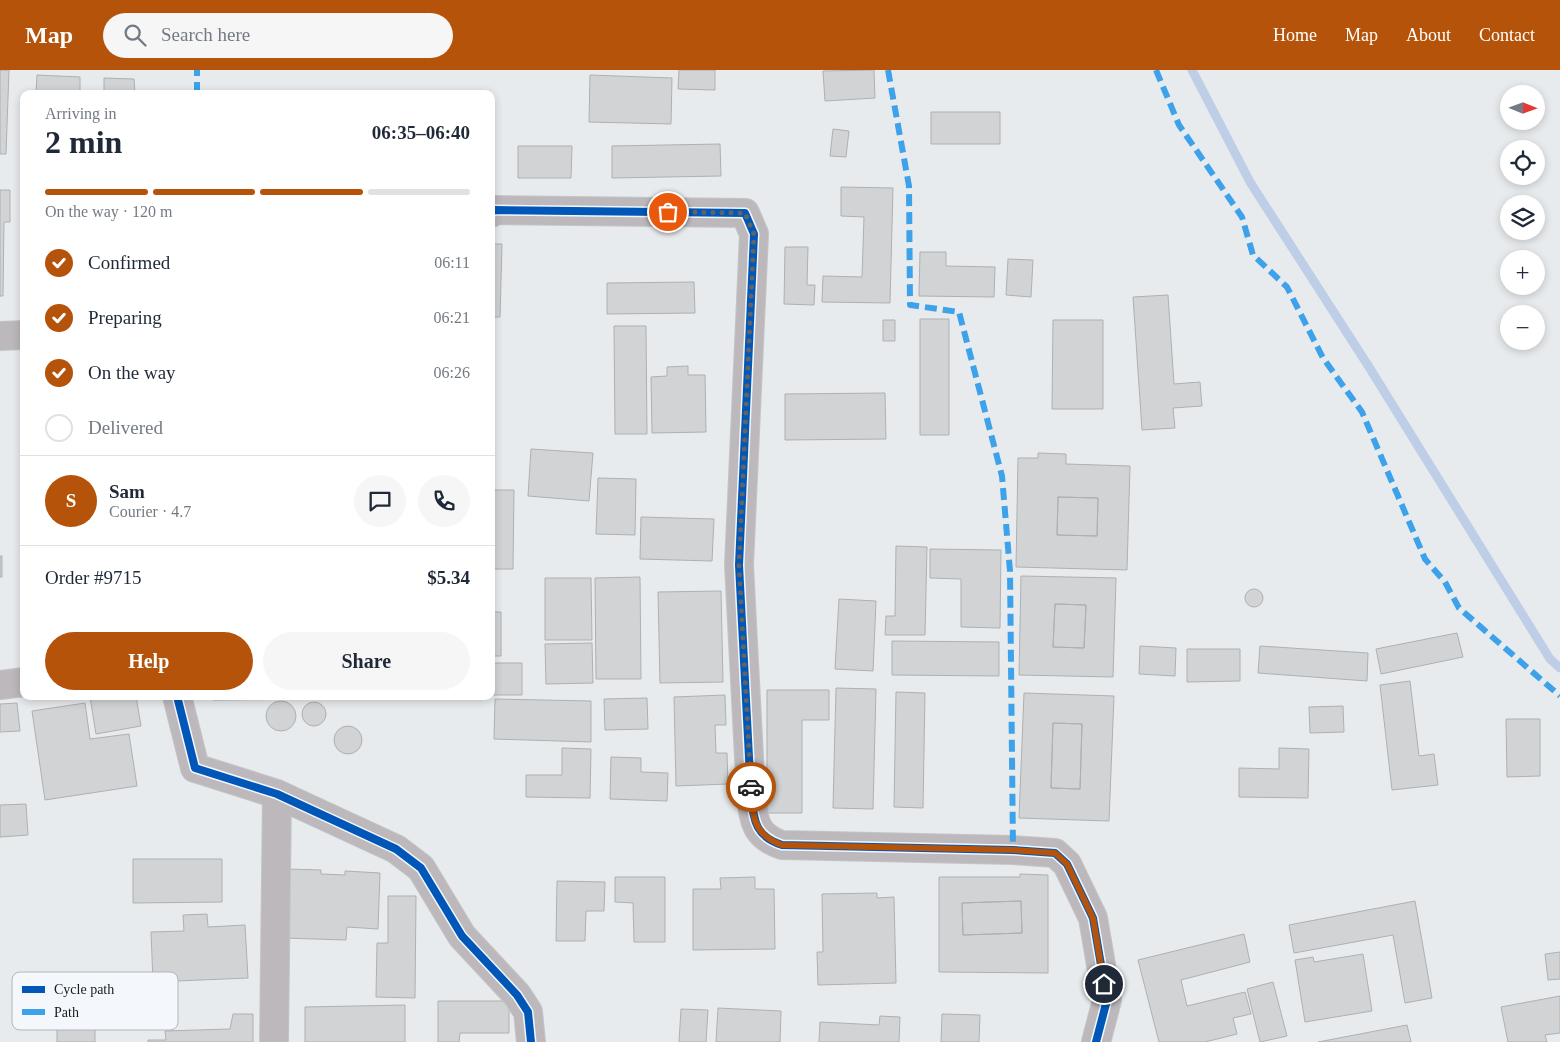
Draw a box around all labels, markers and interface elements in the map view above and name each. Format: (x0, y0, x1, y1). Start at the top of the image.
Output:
search box (103, 13, 453, 58)
icon: search (121, 21, 149, 49)
text: Map (25, 22, 73, 48)
text: Search here (161, 24, 250, 45)
text: Home (1273, 25, 1317, 45)
text: Map (1345, 25, 1378, 45)
text: About (1406, 25, 1451, 45)
text: Contact (1479, 25, 1535, 45)
north arrow (1500, 85, 1545, 130)
map controls (1500, 85, 1545, 350)
text: Arriving in (45, 105, 117, 122)
text: 06:35–06:40 (372, 122, 470, 143)
text: 2 min (45, 124, 122, 160)
button: locate (1500, 140, 1545, 185)
pin (647, 191, 689, 233)
button: layers (1500, 195, 1545, 240)
icon: bag (654, 198, 682, 226)
text: On the way · 120 m (45, 203, 173, 220)
icon: check (45, 249, 73, 277)
button: + (1500, 250, 1545, 295)
text: Confirmed (88, 252, 170, 273)
text: 06:11 (434, 254, 470, 271)
icon: check (45, 304, 73, 332)
button: − (1500, 305, 1545, 350)
text: Preparing (88, 307, 162, 328)
text: 06:21 (434, 309, 470, 326)
icon: check (45, 359, 73, 387)
text: On the way (88, 362, 176, 383)
text: 06:26 (434, 364, 470, 381)
text: Delivered (88, 417, 163, 438)
button: chat (354, 475, 406, 527)
button: phone (418, 475, 470, 527)
text: Sam (109, 481, 145, 502)
text: S (66, 490, 76, 511)
text: Courier · 4.7 (109, 503, 191, 520)
text: Order #9715 (45, 567, 142, 588)
text: $5.34 (427, 567, 470, 588)
button: Help (45, 632, 253, 690)
button: Share (263, 632, 470, 690)
courier (726, 762, 776, 812)
icon: car (737, 773, 765, 801)
pin (1083, 963, 1125, 1005)
icon: home (1090, 970, 1118, 998)
legend (12, 972, 178, 1030)
text: Cycle path (54, 982, 114, 997)
text: Path (54, 1005, 79, 1020)

